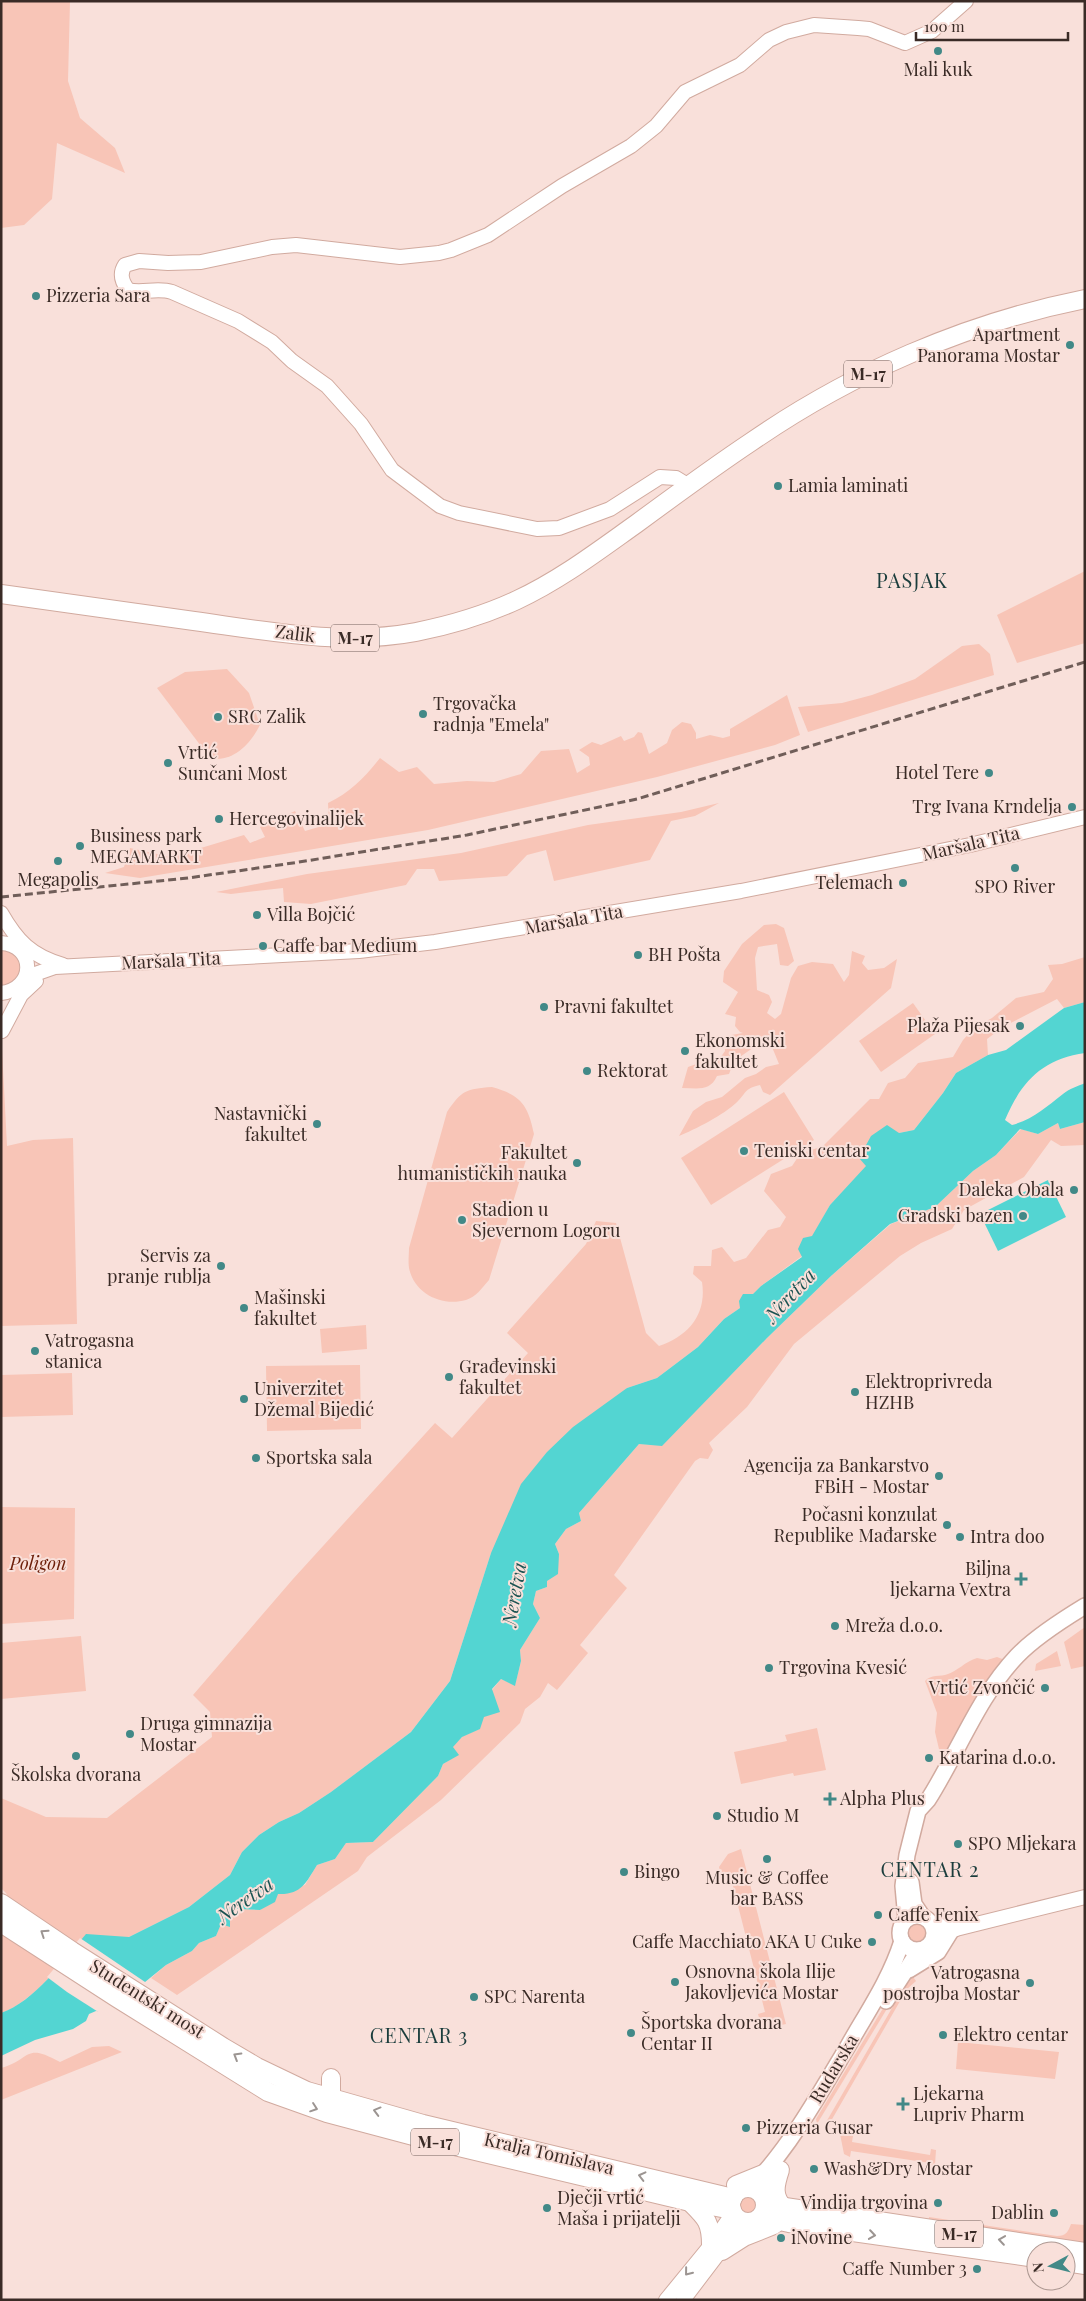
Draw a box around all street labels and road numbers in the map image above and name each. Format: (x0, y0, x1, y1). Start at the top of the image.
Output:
road number: M-17 (844, 360, 892, 388)
street label: Zalik (274, 619, 317, 647)
road number: M-17 (331, 624, 379, 651)
street label: Maršala Tita (920, 820, 1022, 866)
street label: Maršala Tita (523, 899, 625, 939)
street label: Maršala Tita (121, 945, 221, 975)
street label: Studentski most (86, 1953, 210, 2043)
street label: Rudarska (803, 2030, 863, 2107)
street label: Kralja Tomislava (482, 2126, 617, 2180)
road number: M-17 (411, 2128, 459, 2156)
road number: M-17 (935, 2220, 983, 2248)

